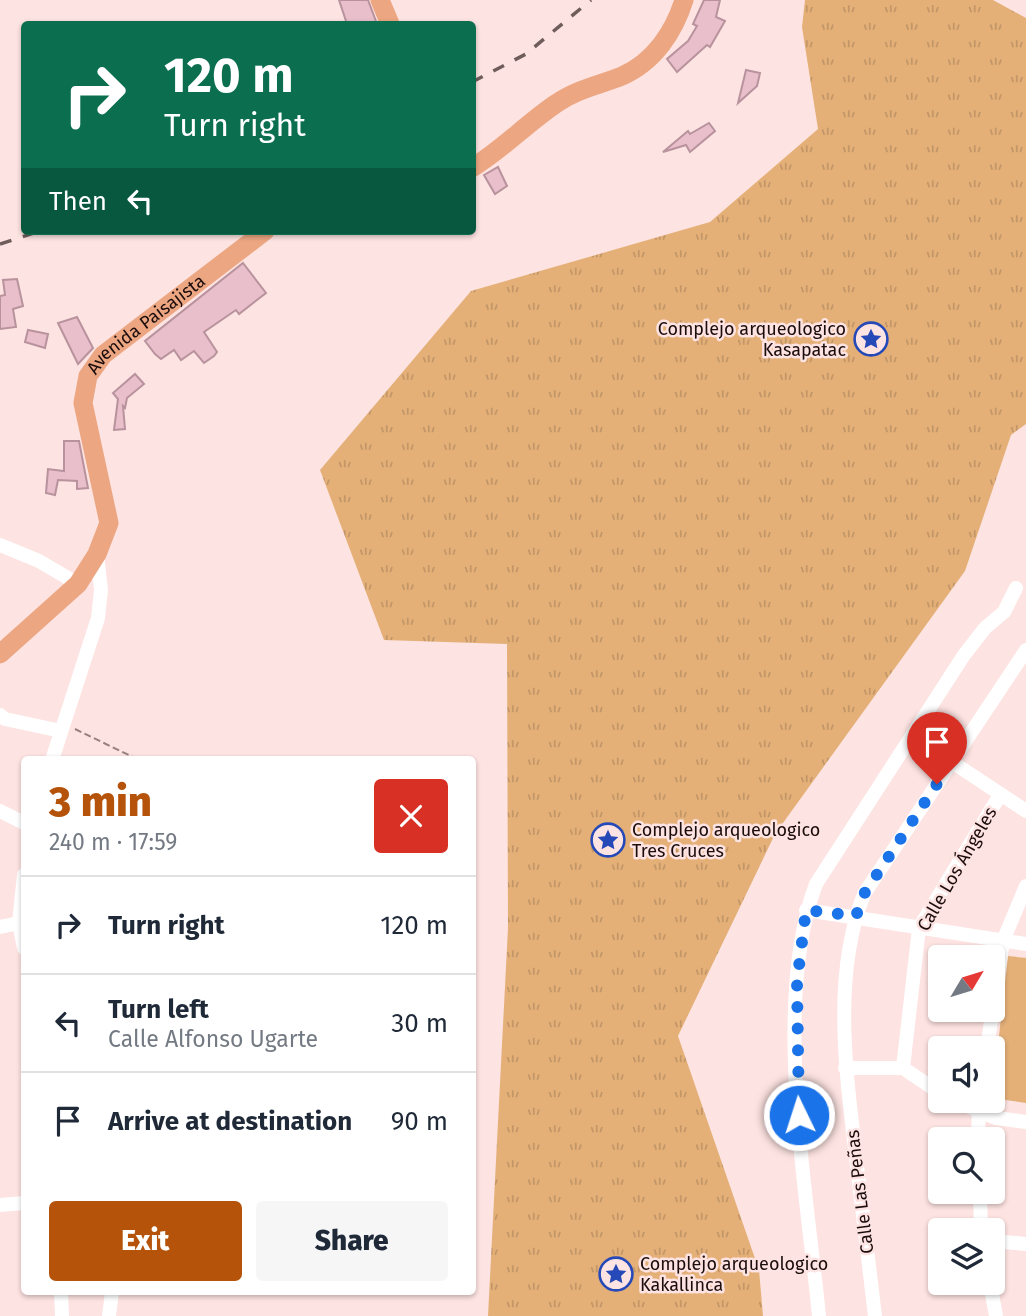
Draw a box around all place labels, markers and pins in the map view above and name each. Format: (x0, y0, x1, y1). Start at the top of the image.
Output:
place label: Complejo arqueologico Kasapatac (658, 318, 846, 361)
place icon: Complejo arqueologico Kasapatac (852, 320, 890, 358)
pin (907, 712, 967, 784)
place label: Complejo arqueologico Tres Cruces (632, 819, 820, 862)
place icon: Complejo arqueologico Tres Cruces (589, 821, 627, 859)
place label: Complejo arqueologico Kakallinca (640, 1253, 828, 1296)
place icon: Complejo arqueologico Kakallinca (597, 1255, 635, 1293)

